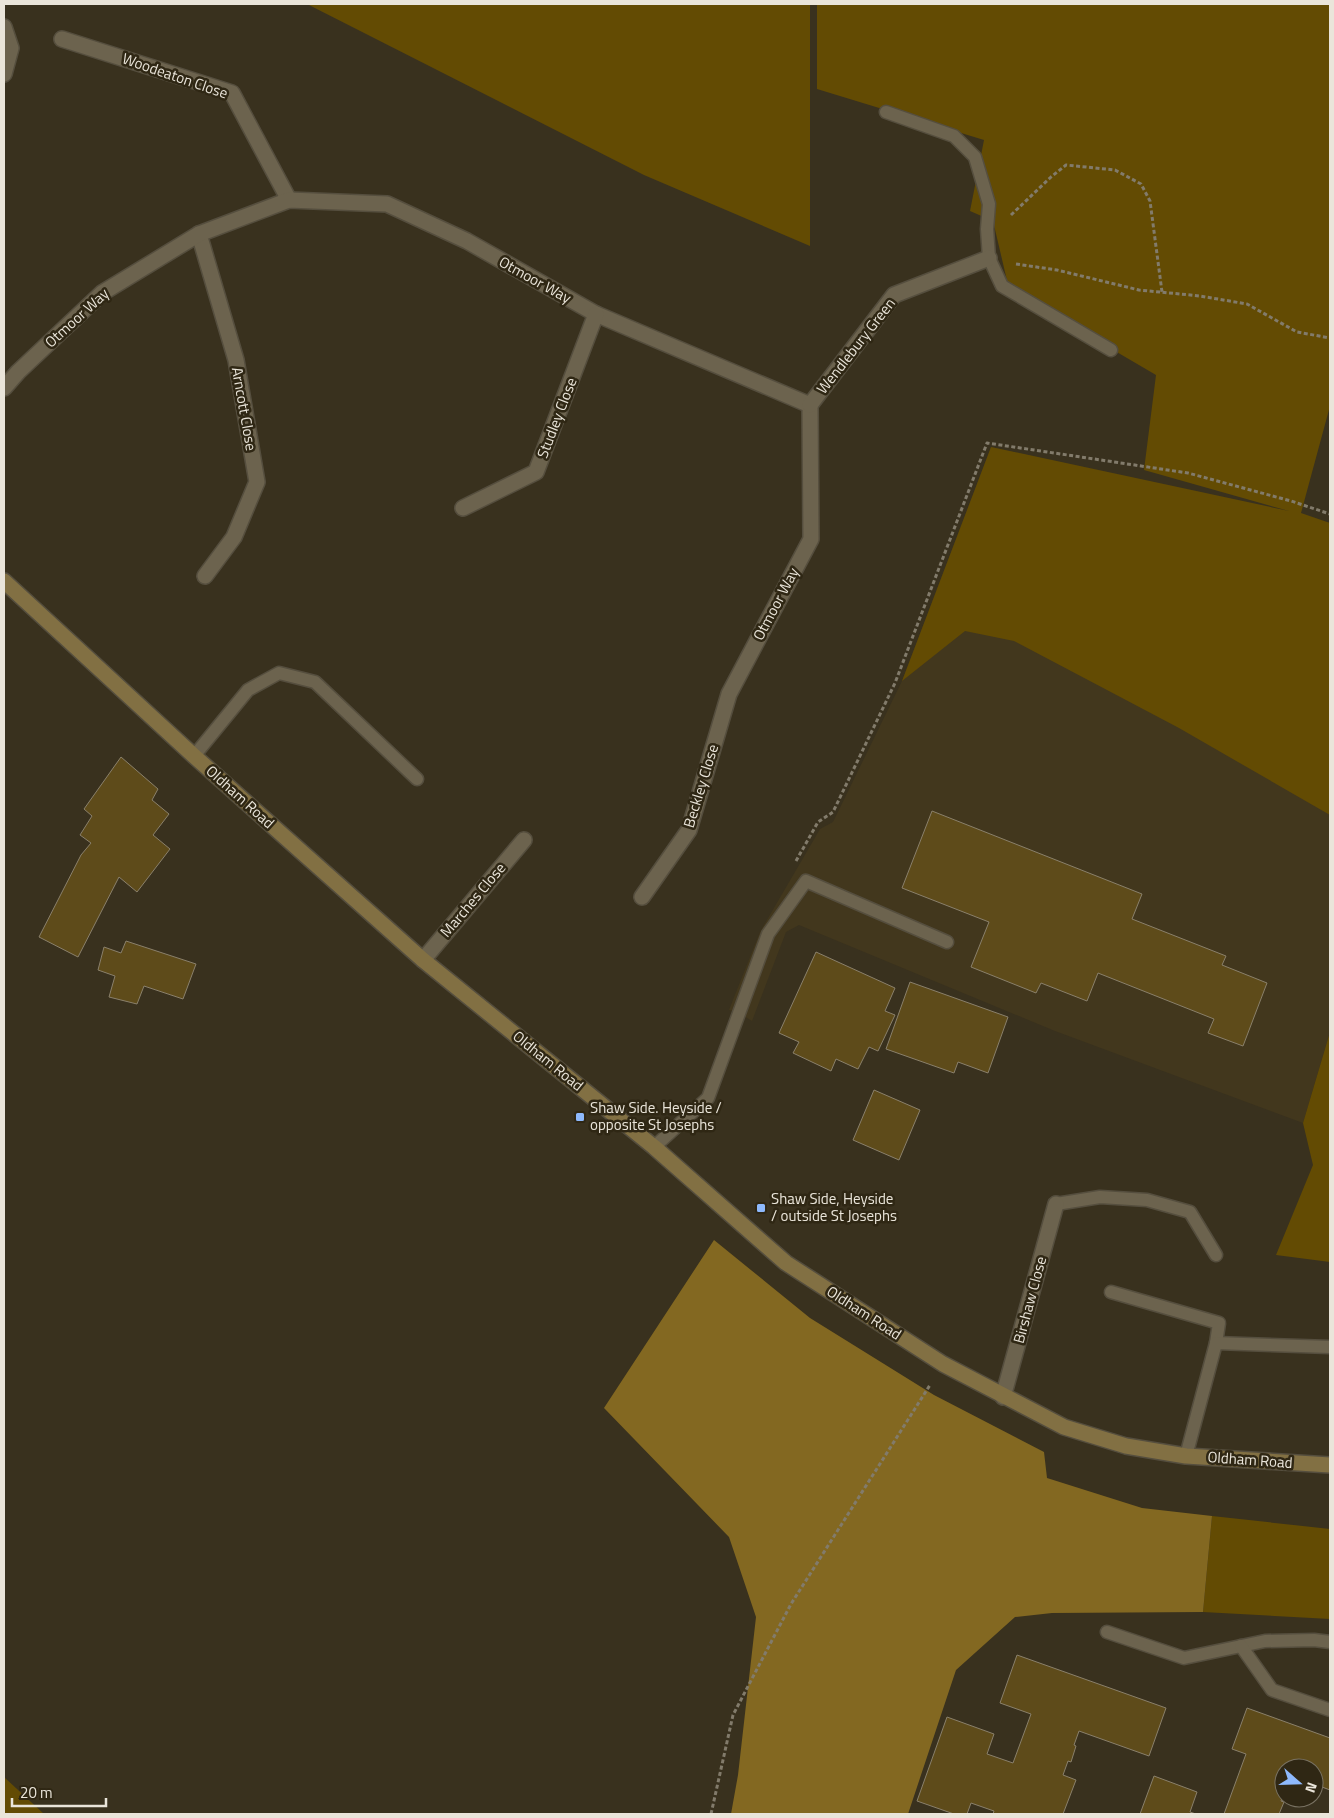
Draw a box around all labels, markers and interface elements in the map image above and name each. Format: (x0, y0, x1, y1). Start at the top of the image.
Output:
street label: Woodeaton Close (119, 47, 231, 104)
street label: Otmoor Way (495, 250, 576, 309)
street label: Otmoor Way (39, 282, 114, 353)
street label: Wendlebury Green (811, 293, 901, 399)
street label: Arncott Close (226, 365, 263, 452)
street label: Studley Close (531, 374, 582, 461)
street label: Otmoor Way (747, 563, 804, 644)
street label: Beckley Close (677, 741, 724, 830)
street label: Oldham Road (201, 760, 280, 834)
street label: Marches Close (434, 857, 511, 942)
street label: Oldham Road (508, 1025, 589, 1096)
place label: Shaw Side. Heyside / opposite St Josephs (590, 1096, 722, 1136)
marker: Shaw Side. Heyside / opposite St Josephs (574, 1111, 586, 1123)
place label: Shaw Side, Heyside / outside St Josephs (771, 1187, 897, 1227)
marker: Shaw Side, Heyside / outside St Josephs (755, 1202, 767, 1214)
street label: Birshaw Close (1007, 1254, 1052, 1346)
street label: Oldham Road (822, 1280, 906, 1345)
street label: Oldham Road (1207, 1445, 1293, 1474)
north arrow (1274, 1758, 1324, 1808)
scale bar (12, 1776, 106, 1808)
text: N (1300, 1779, 1323, 1796)
text: 20 m (20, 1781, 53, 1804)

